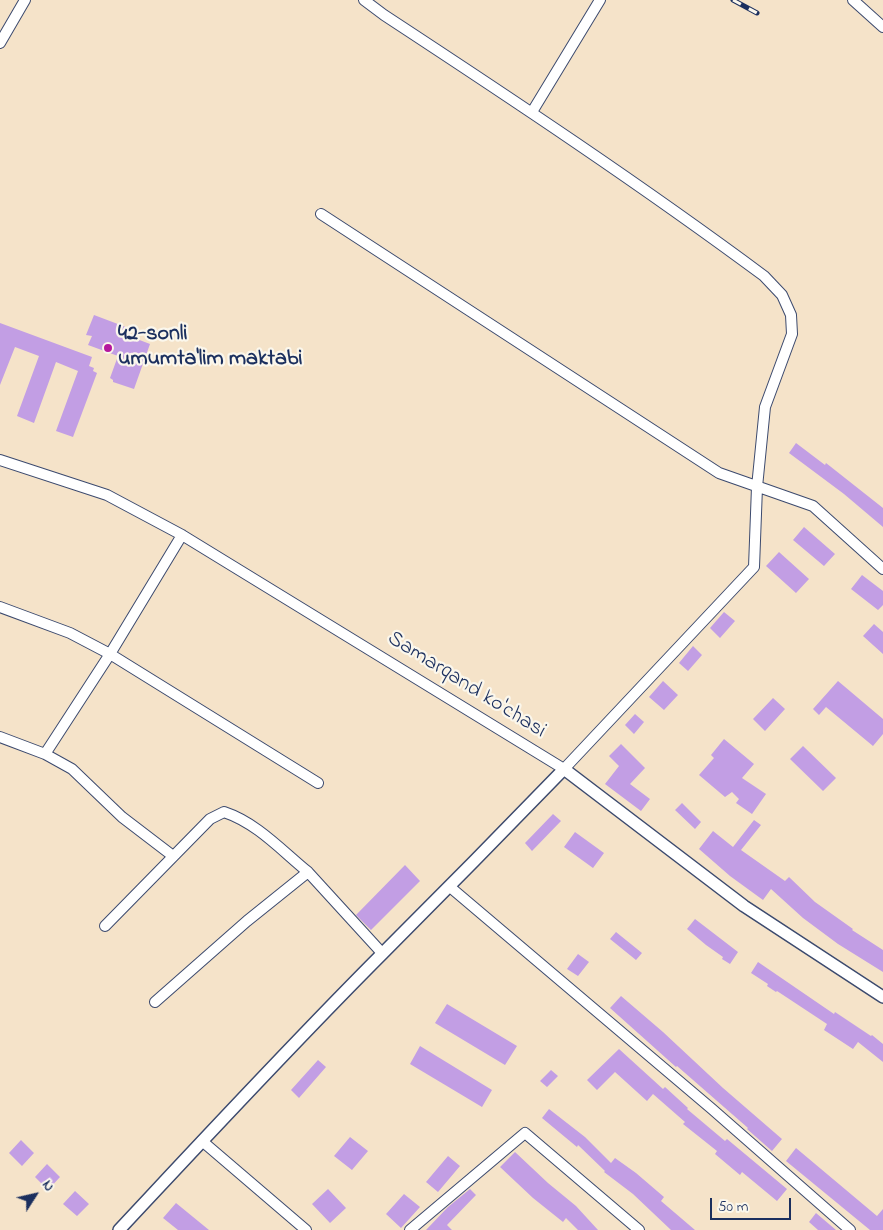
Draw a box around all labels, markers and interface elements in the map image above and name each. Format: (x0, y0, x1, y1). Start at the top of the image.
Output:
place label: 42-sonli umumta'lim maktabi (118, 322, 302, 374)
marker: 42-sonli umumta'lim maktabi (102, 342, 114, 354)
street label: Samarqand ko'chasi (382, 627, 550, 745)
north arrow (10, 1170, 60, 1220)
text: N (36, 1176, 59, 1196)
scale bar (713, 1188, 794, 1220)
text: 50 m (718, 1196, 748, 1218)

